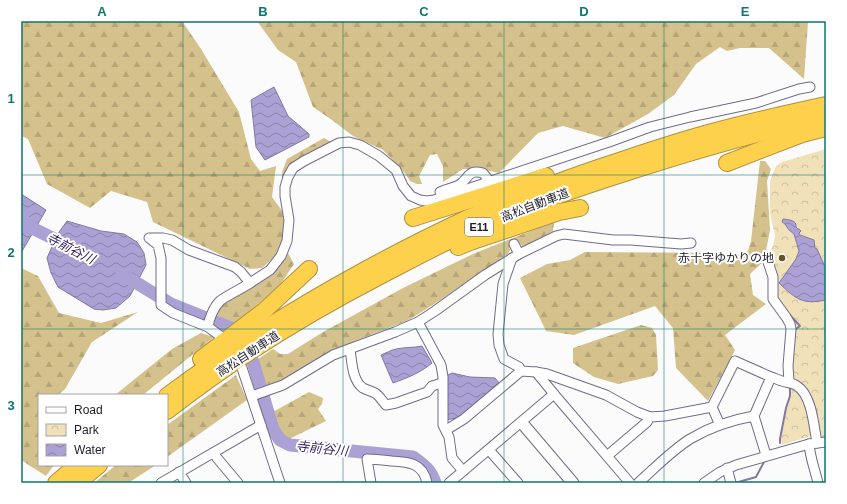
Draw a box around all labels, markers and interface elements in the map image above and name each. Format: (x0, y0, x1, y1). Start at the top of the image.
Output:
text: A (97, 4, 107, 19)
text: B (258, 4, 268, 19)
text: C (419, 4, 429, 19)
text: D (579, 4, 589, 19)
text: E (741, 4, 750, 19)
text: 1 (7, 91, 15, 106)
street label: 高松自動車道 (499, 186, 571, 224)
road number: E11 (465, 218, 493, 236)
water label: 寺前谷川 (44, 230, 99, 268)
text: 2 (7, 245, 15, 260)
place label: 赤十字ゆかりの地 (678, 251, 774, 265)
marker: 赤十字ゆかりの地 (777, 253, 787, 263)
street label: 高松自動車道 (214, 329, 282, 379)
legend (38, 394, 168, 466)
text: 3 (7, 398, 15, 413)
text: Road (74, 403, 103, 417)
text: Park (74, 423, 100, 437)
water label: 寺前谷川 (295, 438, 351, 459)
text: Water (74, 443, 106, 457)

